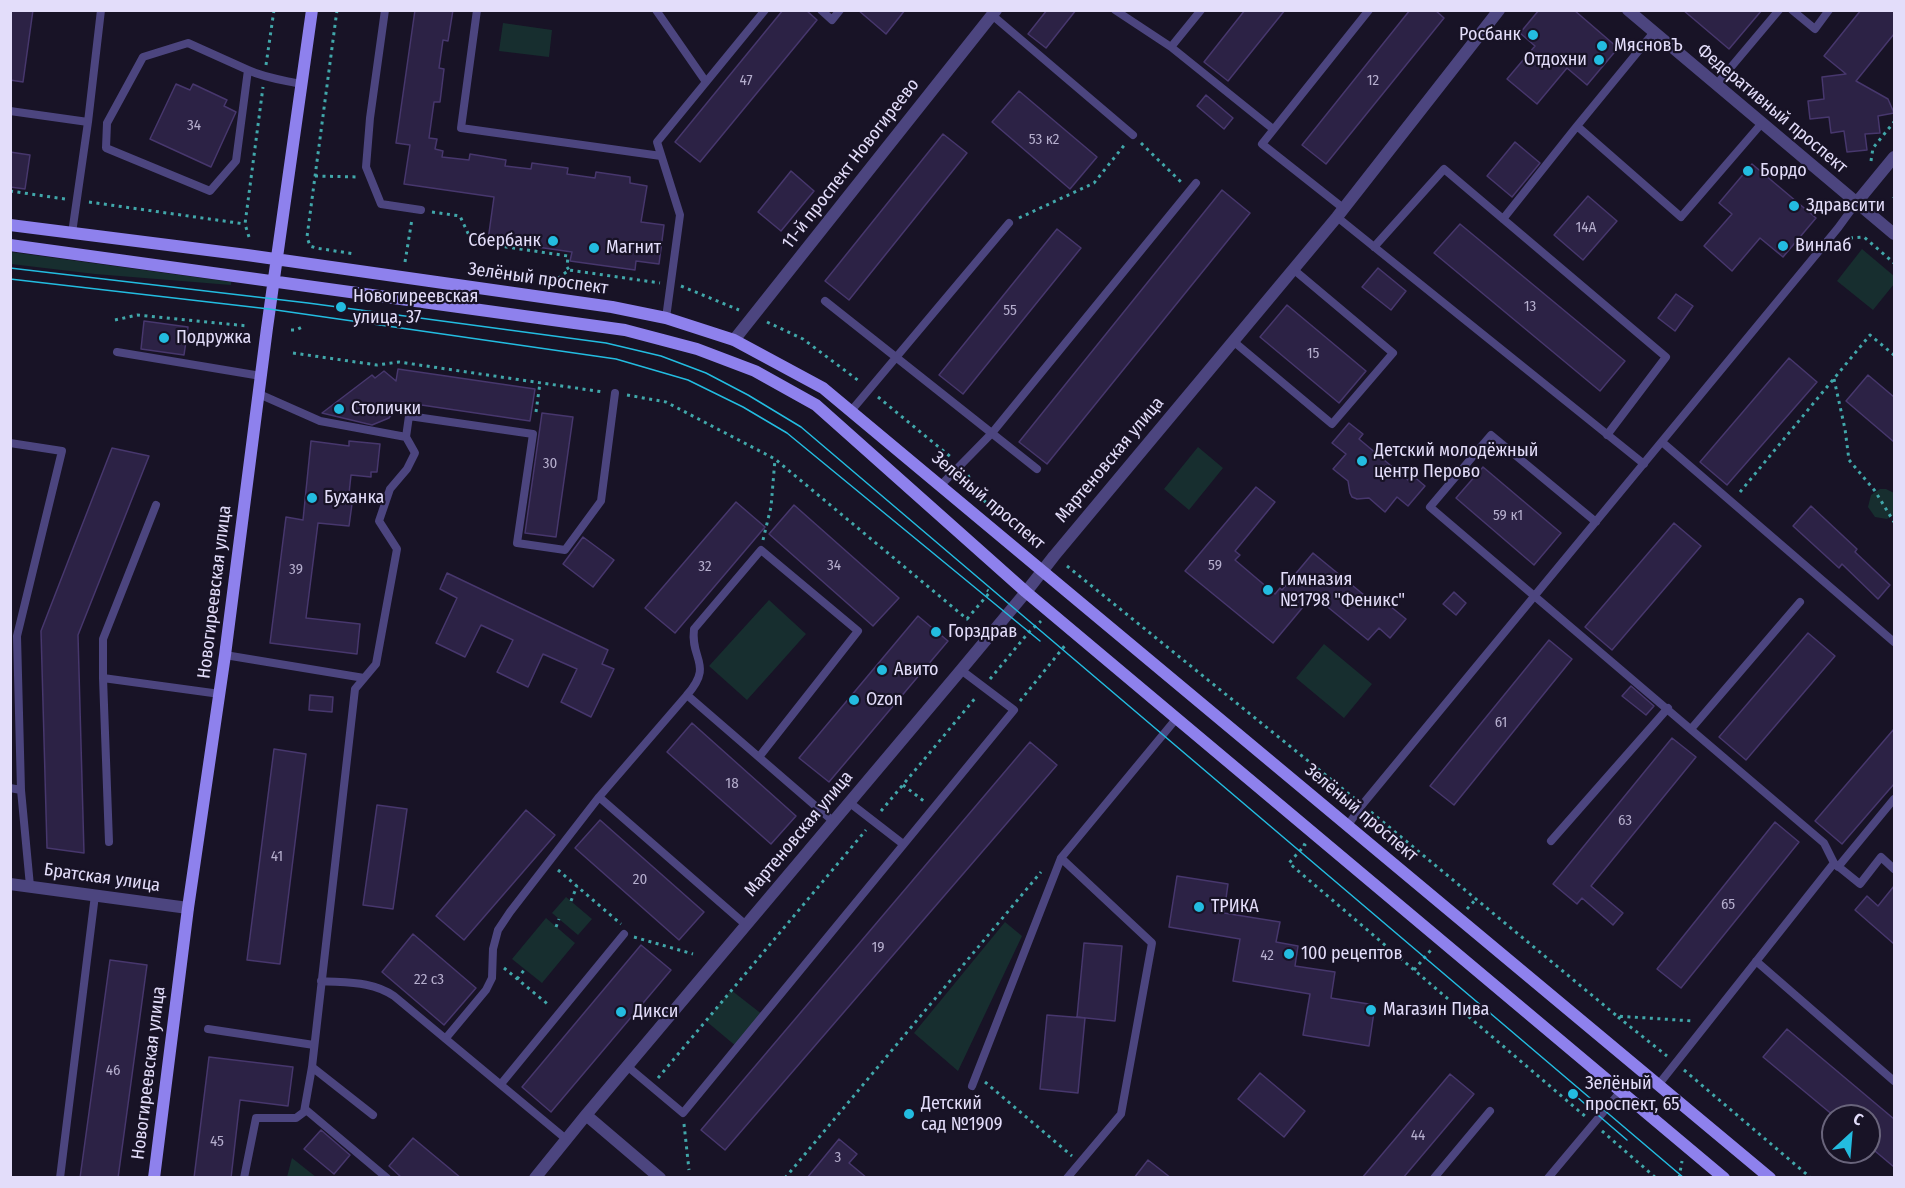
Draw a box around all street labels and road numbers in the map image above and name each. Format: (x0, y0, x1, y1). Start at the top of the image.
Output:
street label: Федеративный проспект (1692, 40, 1852, 178)
street label: 11-й проспект Новогиреево (778, 74, 924, 254)
street label: Зелёный проспект (467, 258, 609, 300)
street label: Мартеновская улица (1051, 393, 1169, 527)
street label: Зелёный проспект (927, 447, 1049, 555)
street label: Новогиреевская улица (194, 504, 236, 680)
street label: Зелёный проспект (1300, 759, 1422, 867)
street label: Мартеновская улица (740, 767, 858, 901)
street label: Братская улица (43, 859, 161, 897)
street label: Новогиреевская улица (128, 985, 170, 1161)

